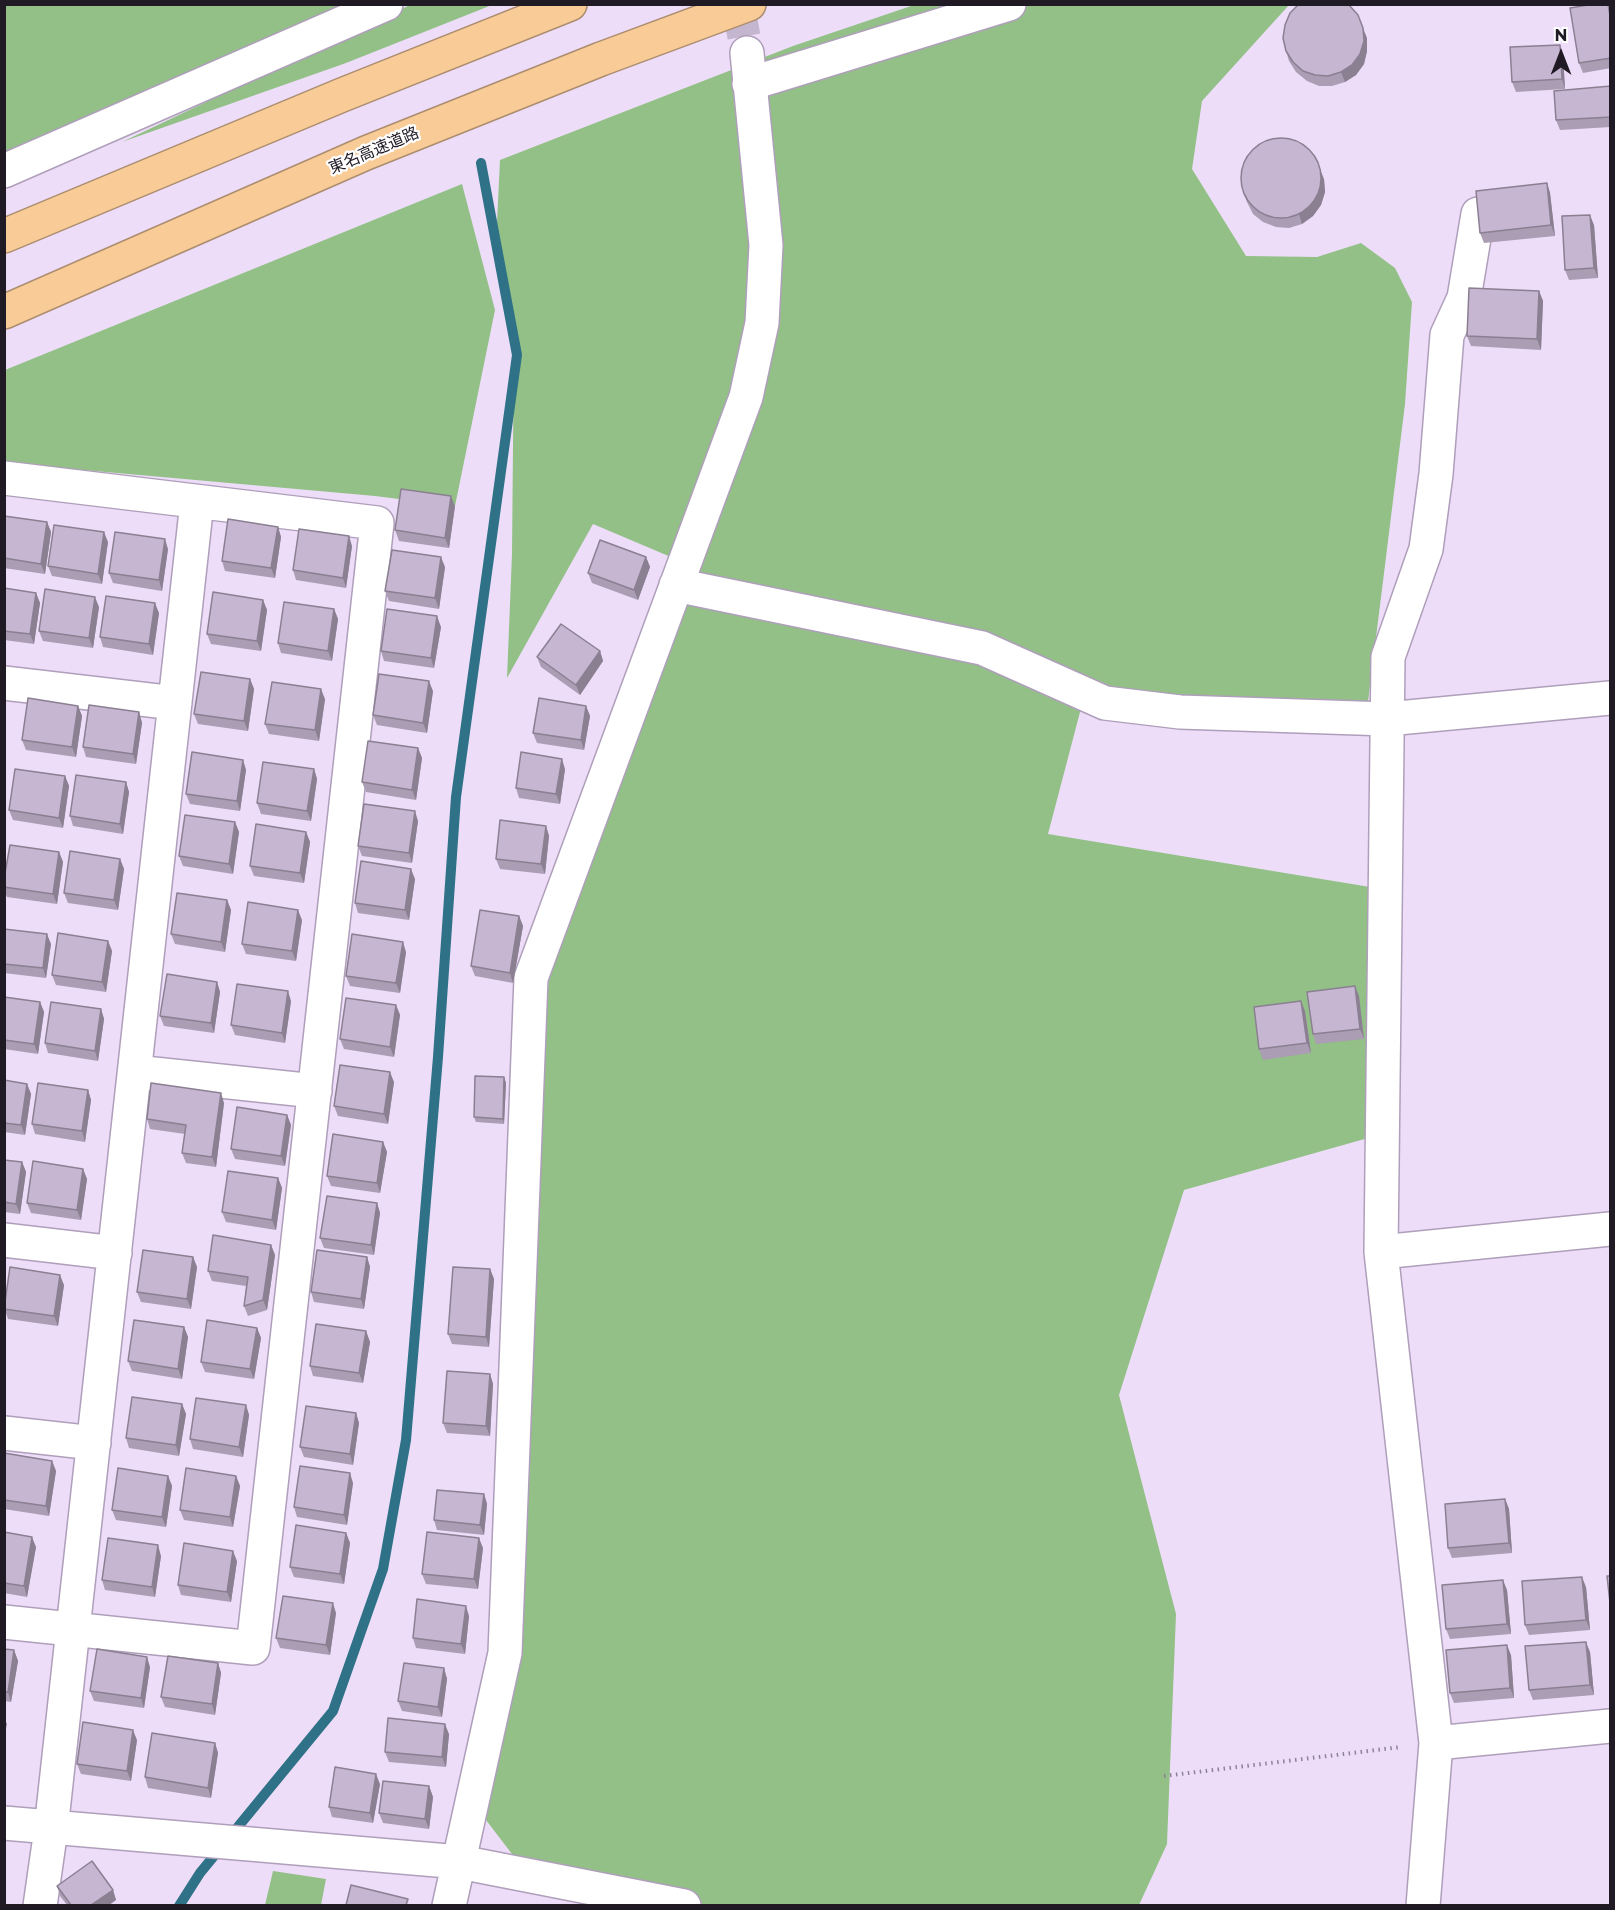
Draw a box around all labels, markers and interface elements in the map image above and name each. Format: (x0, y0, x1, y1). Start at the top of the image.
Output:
north arrow (1531, 24, 1591, 84)
text: N (1555, 26, 1567, 45)
street label: 東名高速道路 (326, 123, 422, 179)

